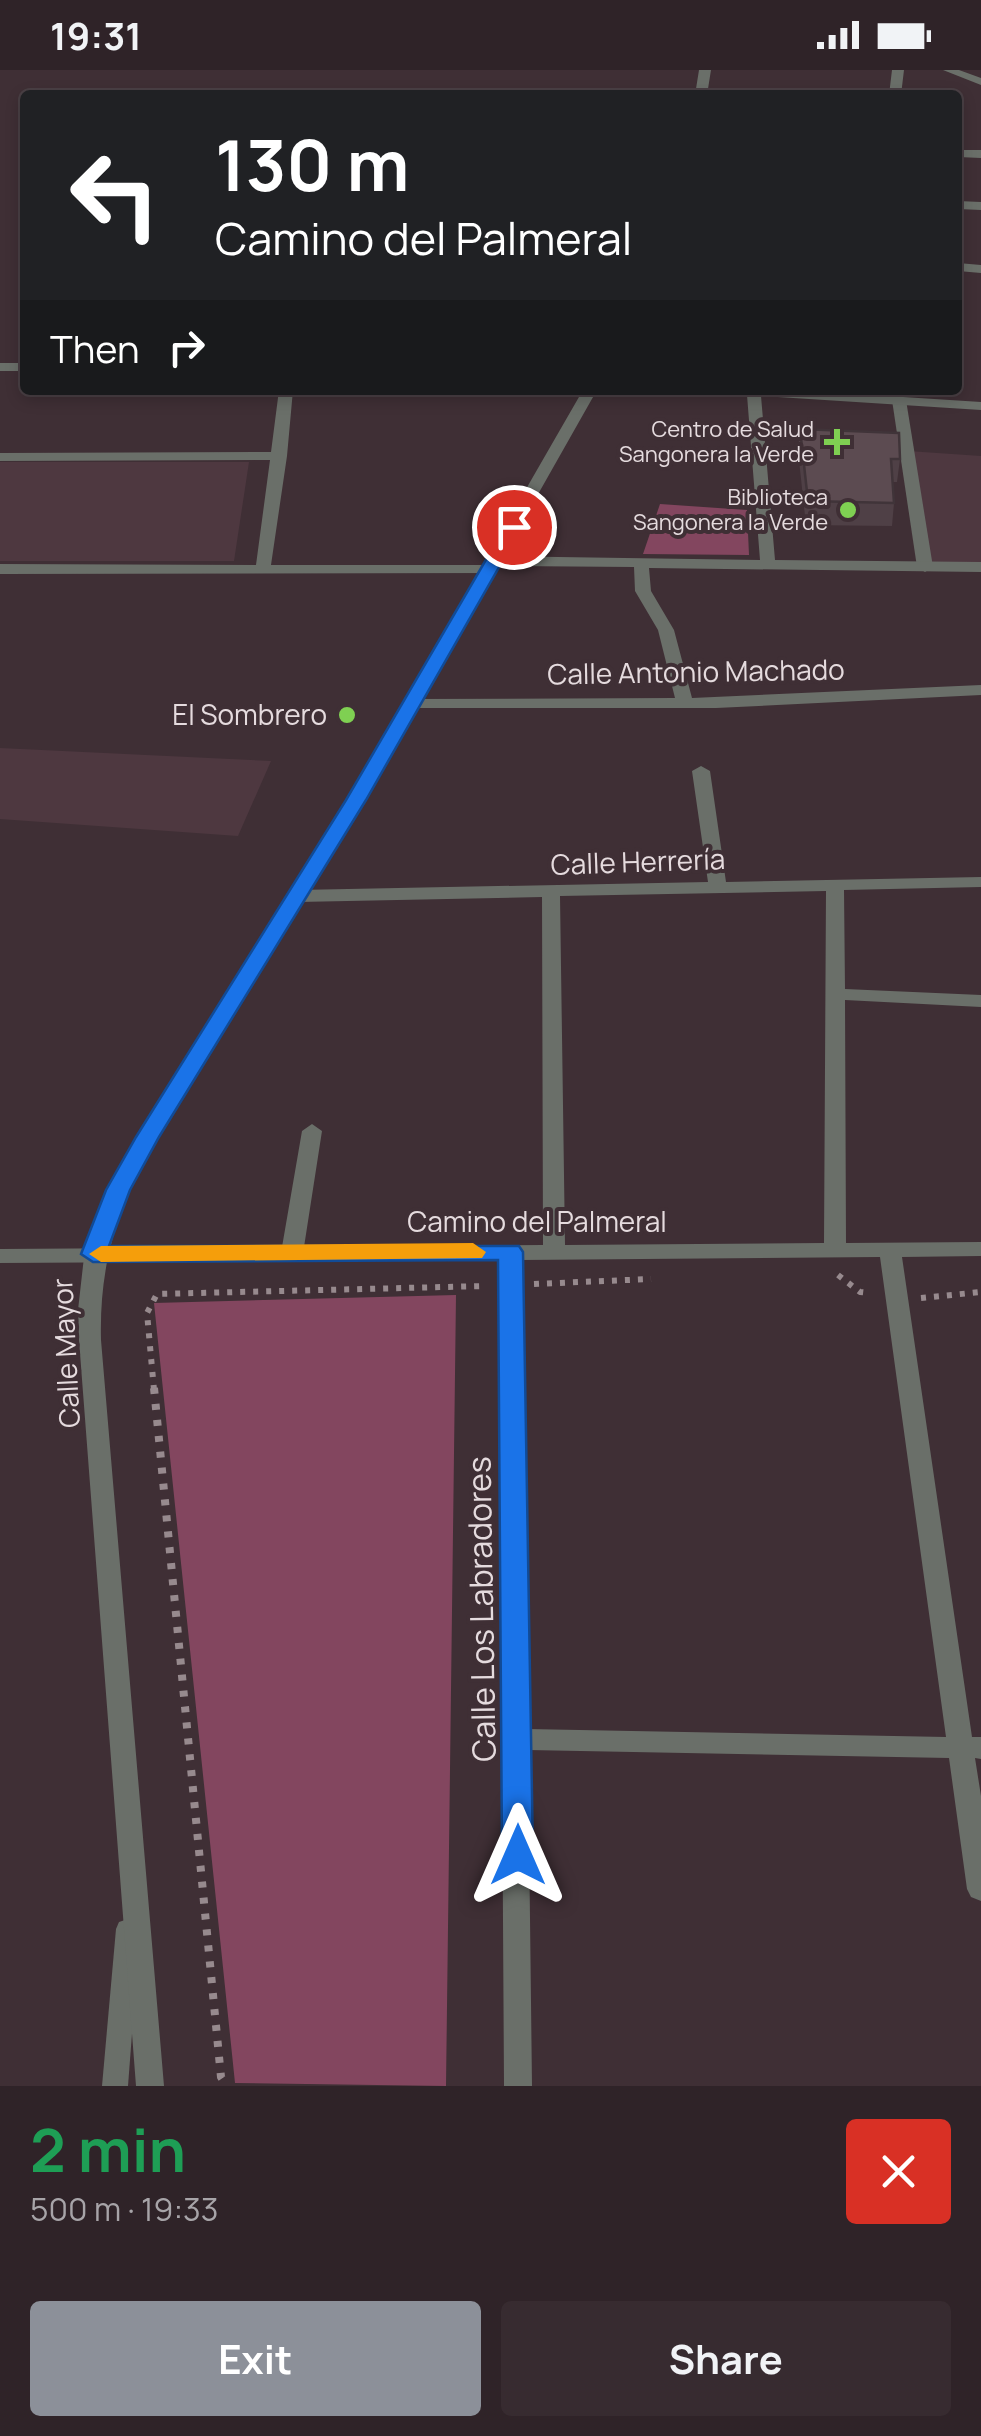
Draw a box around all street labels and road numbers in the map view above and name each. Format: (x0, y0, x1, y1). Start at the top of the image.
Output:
street label: Calle Antonio Machado (547, 649, 845, 693)
street label: Calle Herrería (550, 839, 726, 883)
street label: Camino del Palmeral (407, 1202, 667, 1240)
street label: Calle Mayor (42, 1277, 88, 1429)
street label: Calle Los Labradores (456, 1456, 506, 1762)

